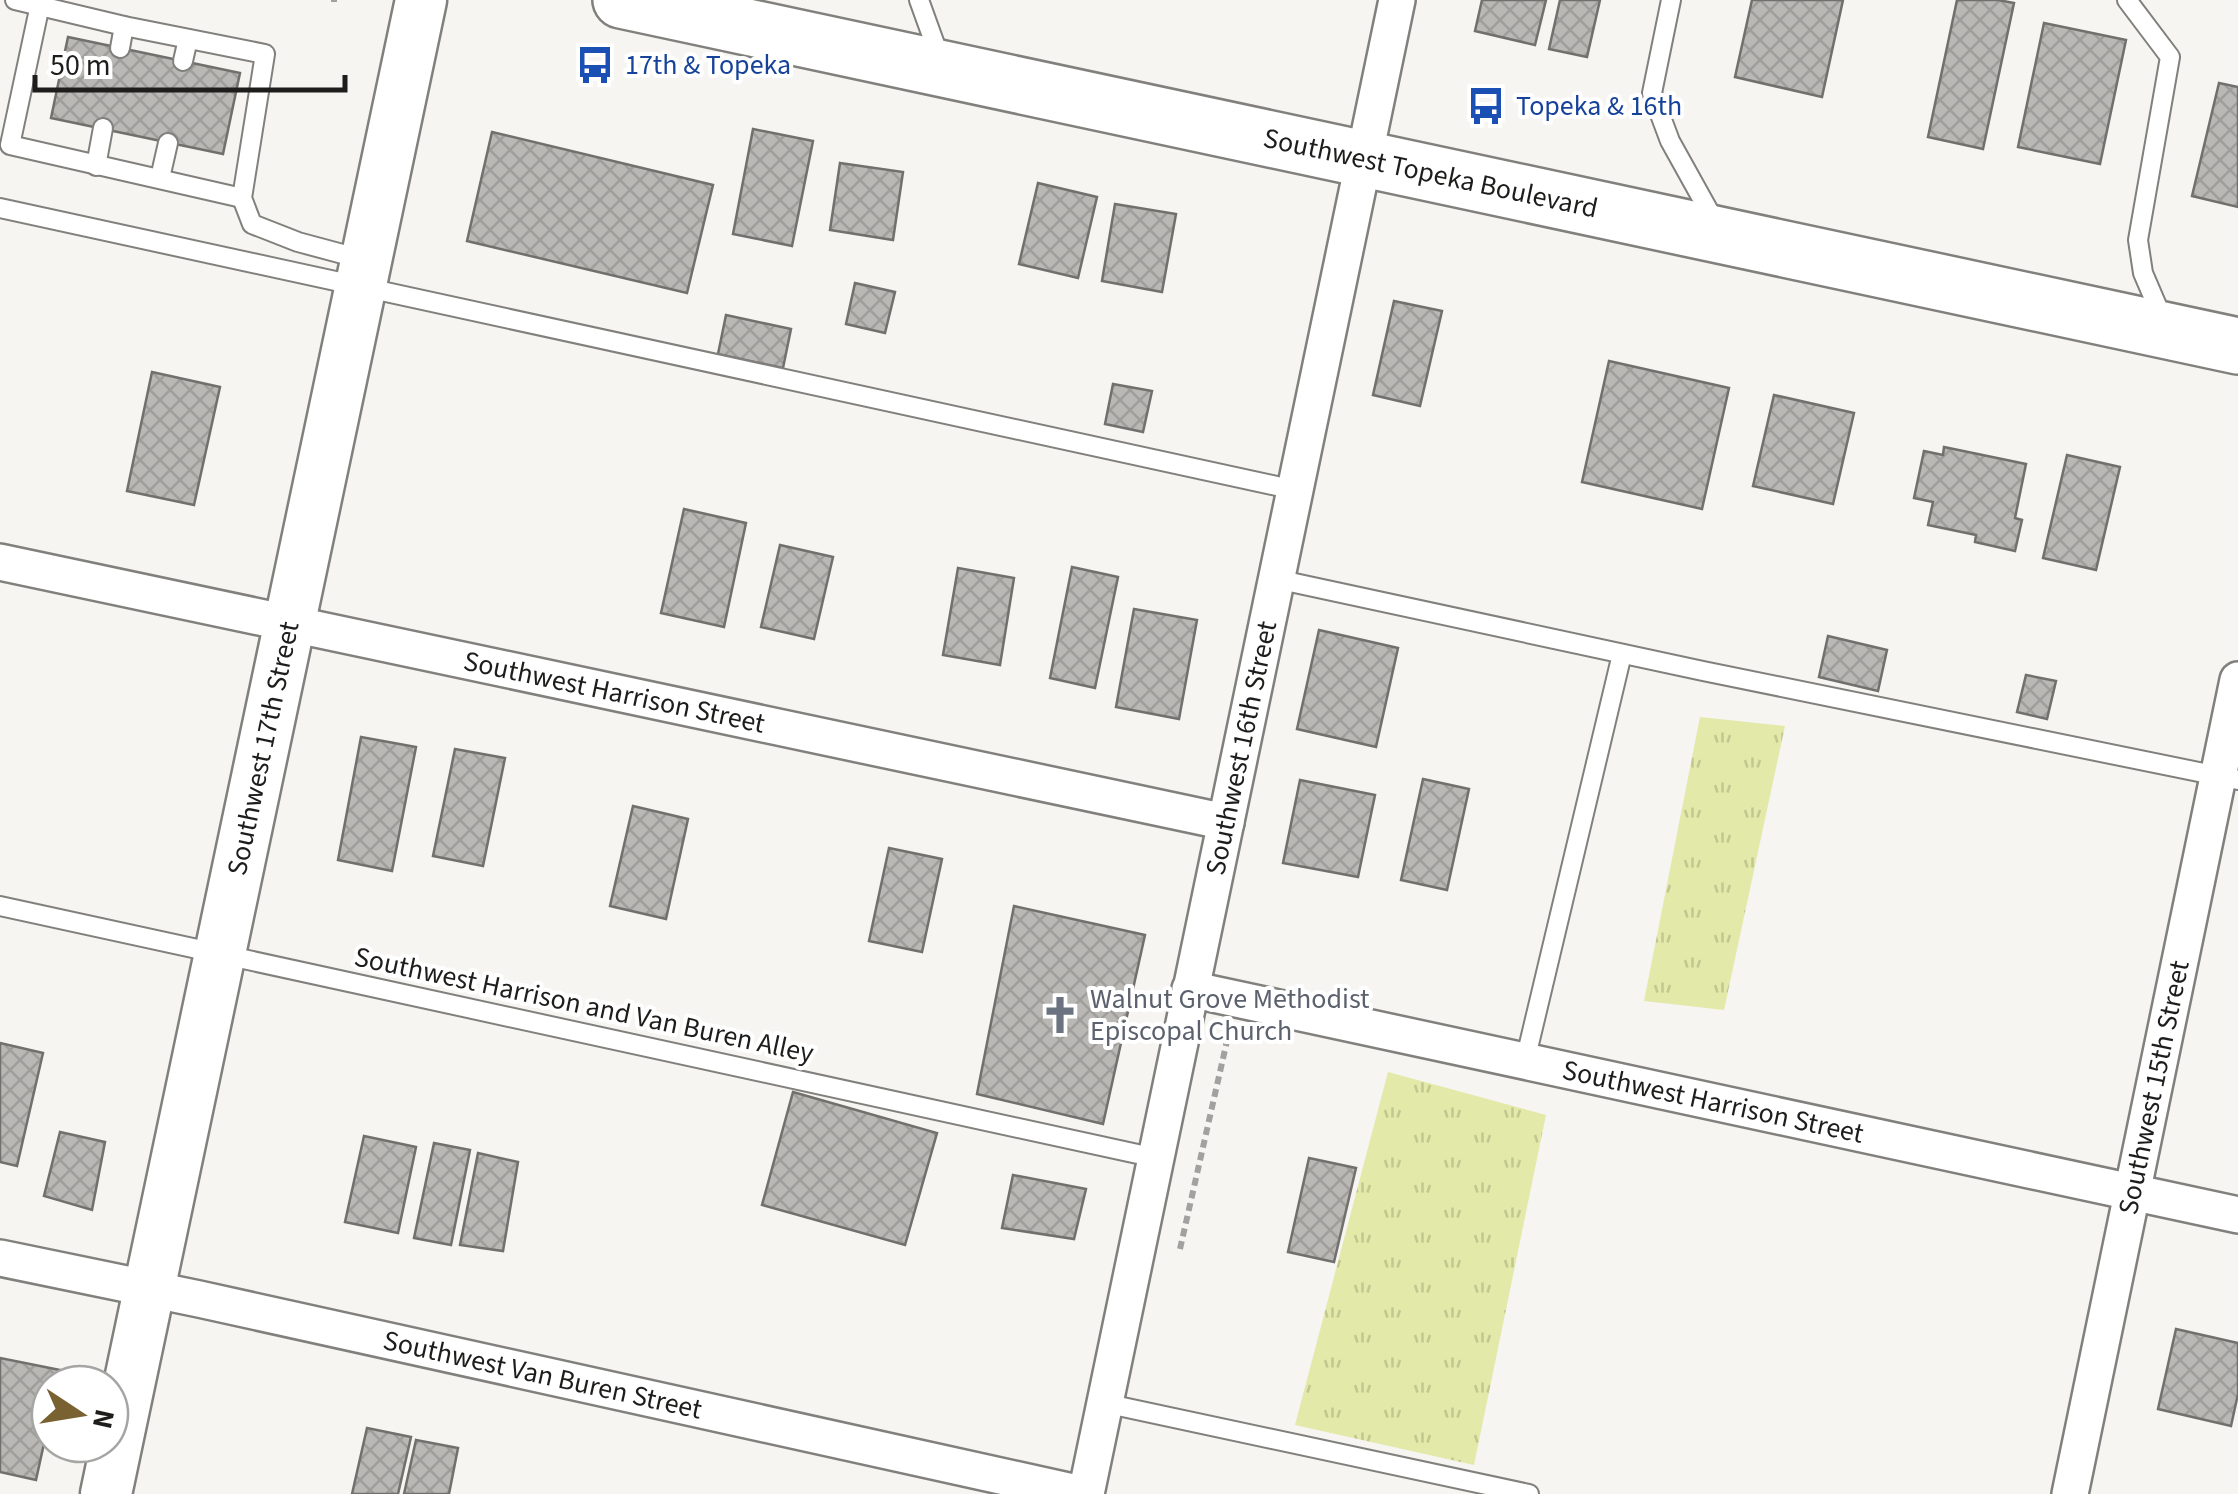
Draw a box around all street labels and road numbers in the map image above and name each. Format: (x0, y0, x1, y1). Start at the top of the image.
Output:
street label: Southwest Topeka Boulevard (1260, 118, 1602, 228)
street label: Southwest 17th Street (217, 617, 310, 879)
street label: Southwest 16th Street (1195, 617, 1287, 879)
street label: Southwest Harrison Street (460, 641, 769, 744)
street label: Southwest Harrison and Van Buren Alley (351, 937, 817, 1073)
street label: Southwest 15th Street (2108, 956, 2200, 1218)
street label: Southwest Harrison Street (1559, 1050, 1868, 1154)
street label: Southwest Van Buren Street (379, 1320, 706, 1430)

